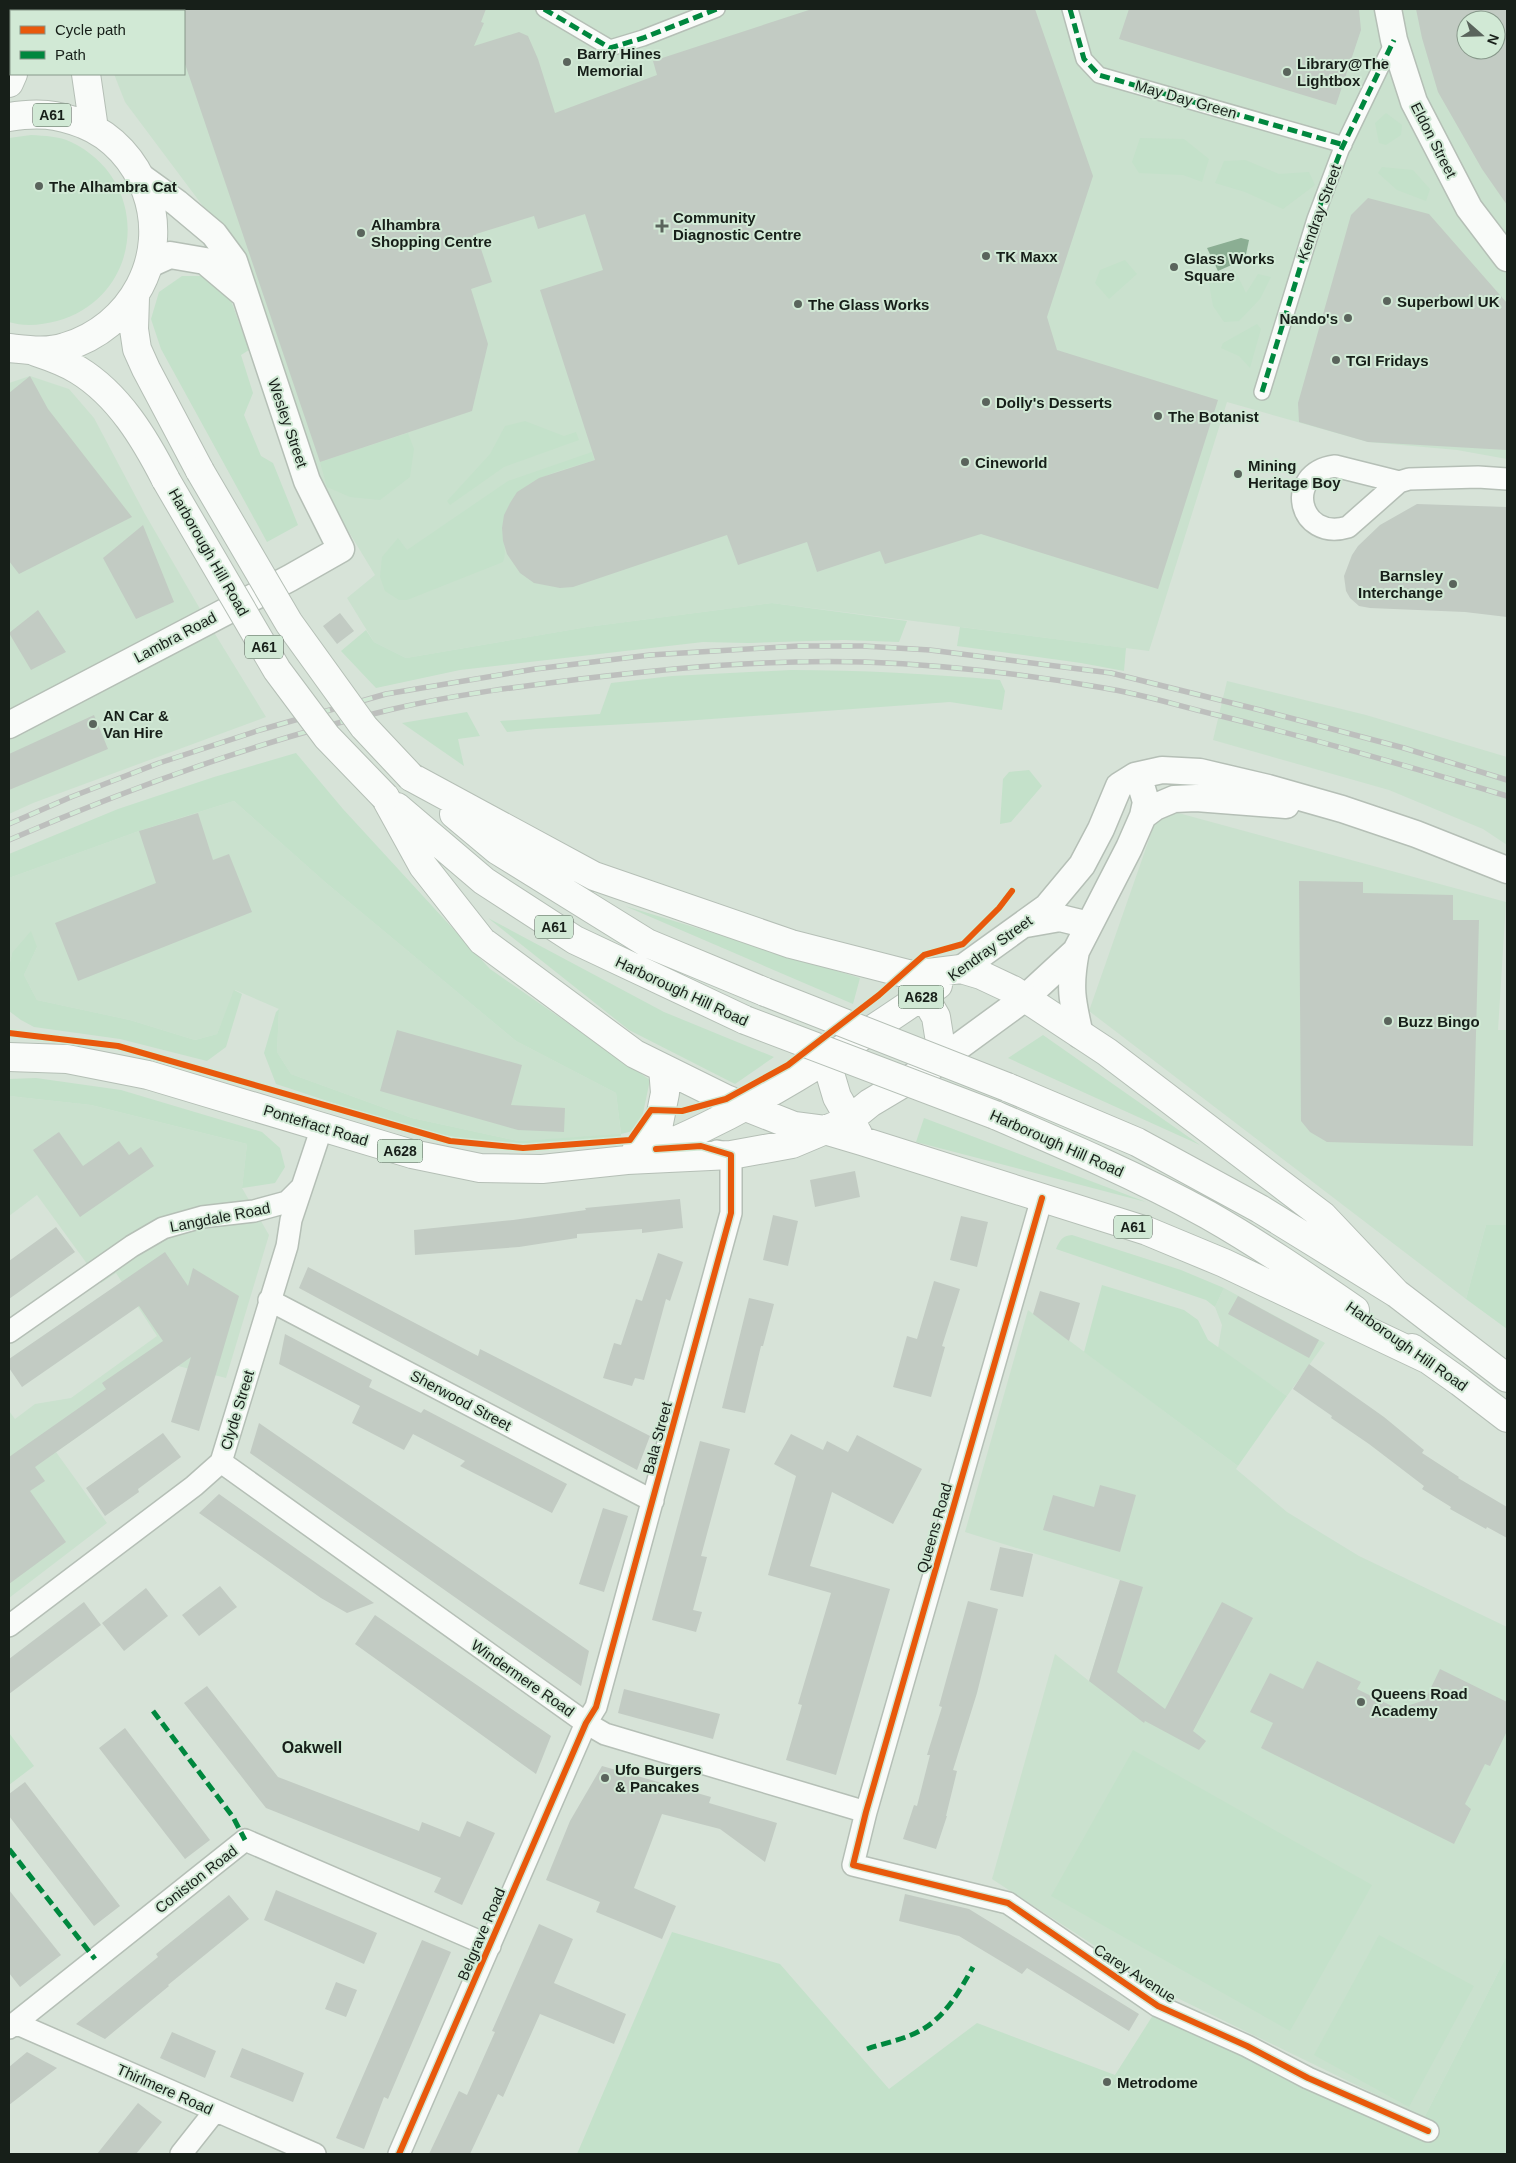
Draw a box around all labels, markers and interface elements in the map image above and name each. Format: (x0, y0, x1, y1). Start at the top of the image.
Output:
legend (10, 10, 185, 75)
north arrow (1456, 10, 1506, 60)
text: Cycle path (55, 21, 126, 38)
text: N (1484, 32, 1502, 47)
place label: Barry Hines Memorial (577, 45, 661, 79)
text: Path (55, 46, 86, 63)
place label: Library@The Lightbox (1297, 55, 1389, 89)
marker: Barry Hines Memorial (561, 56, 573, 68)
marker: Library@The Lightbox (1281, 66, 1293, 78)
street label: May Day Green (1133, 76, 1239, 122)
street label: Eldon Street (1408, 99, 1461, 181)
road number: A61 (33, 104, 71, 126)
street label: Kendray Street (1294, 161, 1344, 262)
place label: The Alhambra Cat (49, 178, 177, 195)
marker: The Alhambra Cat (33, 180, 45, 192)
place label: Community Diagnostic Centre (673, 209, 801, 243)
place label: Alhambra Shopping Centre (371, 216, 492, 250)
marker: Community Diagnostic Centre (655, 219, 669, 233)
marker: Alhambra Shopping Centre (355, 227, 367, 239)
place label: TK Maxx (996, 248, 1058, 265)
marker: TK Maxx (980, 250, 992, 262)
place label: Glass Works Square (1184, 250, 1275, 284)
marker: Glass Works Square (1168, 261, 1180, 273)
place label: Superbowl UK (1397, 293, 1500, 310)
marker: Superbowl UK (1381, 295, 1393, 307)
place label: The Glass Works (808, 296, 929, 313)
marker: The Glass Works (792, 298, 804, 310)
place label: Nando's (1279, 310, 1338, 327)
marker: Nando's (1342, 312, 1354, 324)
place label: TGI Fridays (1346, 352, 1429, 369)
marker: TGI Fridays (1330, 354, 1342, 366)
street label: Wesley Street (265, 376, 311, 471)
place label: Dolly's Desserts (996, 394, 1112, 411)
marker: Dolly's Desserts (980, 396, 992, 408)
place label: The Botanist (1168, 408, 1259, 425)
marker: The Botanist (1152, 410, 1164, 422)
place label: Cineworld (975, 454, 1048, 471)
marker: Cineworld (959, 456, 971, 468)
place label: Mining Heritage Boy (1248, 457, 1341, 491)
marker: Mining Heritage Boy (1232, 468, 1244, 480)
street label: Harborough Hill Road (166, 485, 252, 619)
place label: Barnsley Interchange (1358, 567, 1444, 601)
marker: Barnsley Interchange (1447, 578, 1459, 590)
street label: Lambra Road (131, 608, 219, 666)
road number: A61 (245, 636, 283, 659)
place label: AN Car & Van Hire (103, 707, 169, 741)
marker: AN Car & Van Hire (87, 718, 99, 730)
street label: Kendray Street (945, 911, 1036, 984)
road number: A61 (535, 916, 573, 939)
street label: Harborough Hill Road (613, 953, 751, 1029)
road number: A628 (898, 986, 944, 1009)
place label: Buzz Bingo (1398, 1013, 1480, 1030)
marker: Buzz Bingo (1382, 1015, 1394, 1027)
street label: Pontefract Road (262, 1101, 370, 1149)
street label: Harborough Hill Road (988, 1106, 1126, 1180)
road number: A628 (378, 1140, 422, 1162)
street label: Langdale Road (168, 1199, 272, 1235)
road number: A61 (1114, 1216, 1152, 1238)
street label: Harborough Hill Road (1343, 1298, 1471, 1394)
street label: Sherwood Street (408, 1366, 515, 1434)
street label: Clyde Street (217, 1367, 257, 1452)
street label: Bala Street (639, 1399, 675, 1476)
street label: Queens Road (913, 1481, 955, 1575)
street label: Windermere Road (468, 1636, 578, 1720)
place label: Queens Road Academy (1371, 1685, 1468, 1719)
marker: Queens Road Academy (1355, 1696, 1367, 1708)
district label: Oakwell (282, 1739, 342, 1756)
place label: Ufo Burgers & Pancakes (615, 1761, 702, 1795)
marker: Ufo Burgers & Pancakes (599, 1772, 611, 1784)
street label: Coniston Road (152, 1842, 240, 1916)
street label: Belgrave Road (454, 1885, 508, 1983)
street label: Carey Avenue (1091, 1940, 1179, 2006)
street label: Thirlmere Road (114, 2060, 216, 2118)
place label: Metrodome (1117, 2074, 1198, 2091)
marker: Metrodome (1101, 2076, 1113, 2088)

